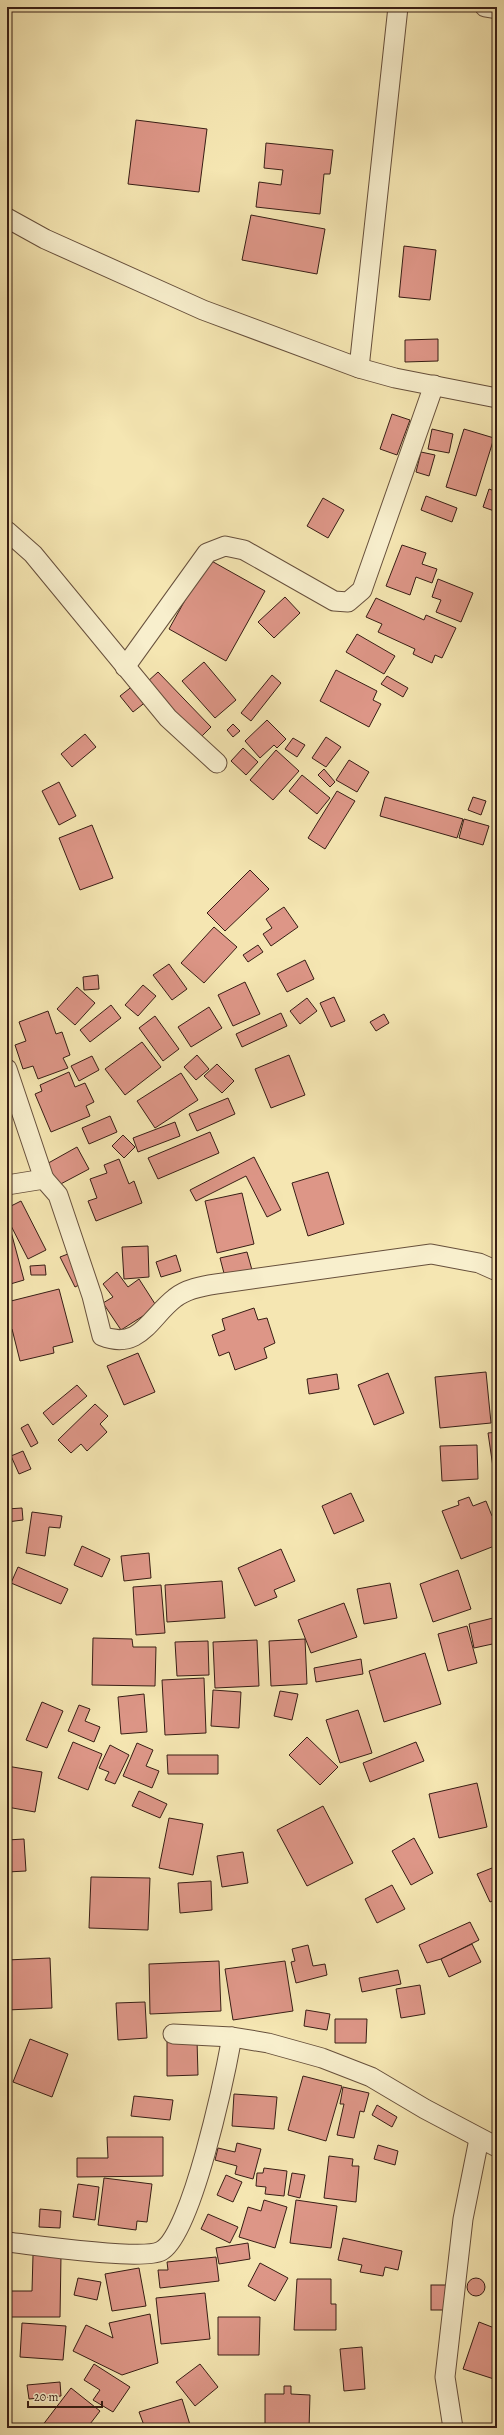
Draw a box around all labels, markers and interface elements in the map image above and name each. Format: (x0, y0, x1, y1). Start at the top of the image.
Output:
scale bar (28, 2383, 102, 2409)
text: 20 m (34, 2389, 58, 2405)

